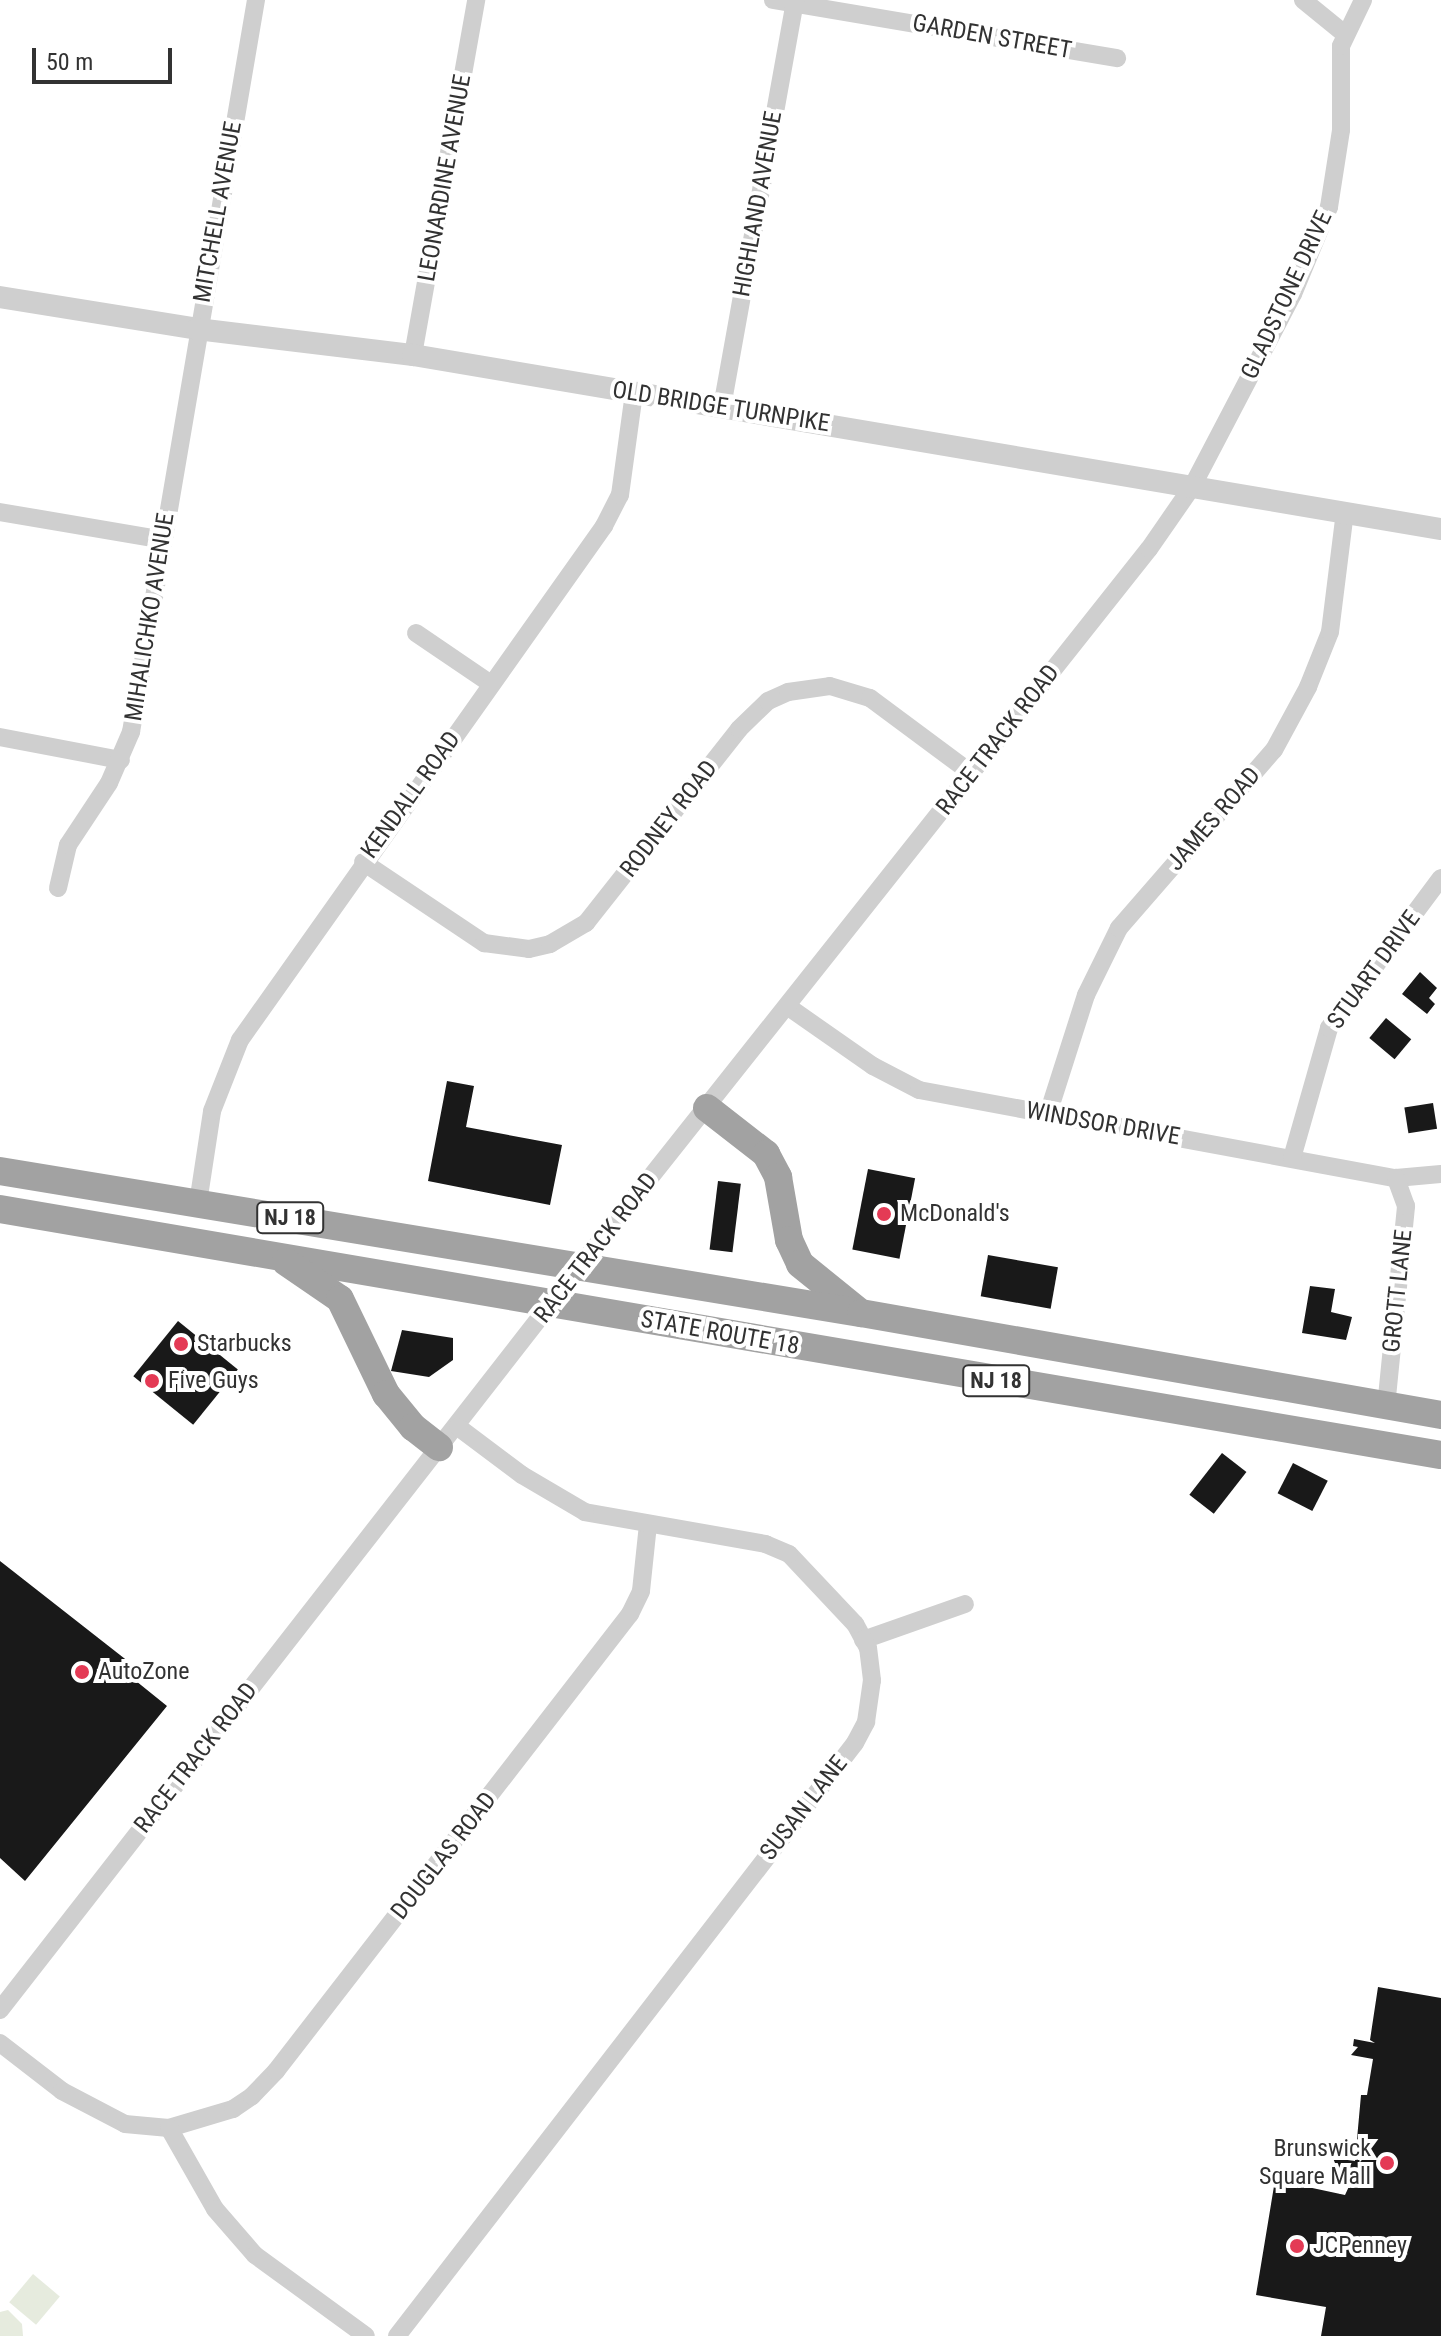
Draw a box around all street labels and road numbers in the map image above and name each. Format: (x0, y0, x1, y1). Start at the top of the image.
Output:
street label: GARDEN STREET (910, 9, 1074, 65)
street label: LEONARDINE AVENUE (413, 72, 477, 284)
street label: HIGHLAND AVENUE (727, 109, 789, 299)
street label: MITCHELL AVENUE (188, 119, 248, 305)
street label: GLADSTONE DRIVE (1235, 206, 1339, 384)
street label: OLD BRIDGE TURNPIKE (610, 376, 832, 438)
street label: MIHALICHKO AVENUE (119, 511, 181, 723)
street label: RACE TRACK ROAD (930, 659, 1066, 821)
street label: KENDALL ROAD (355, 726, 467, 864)
street label: RODNEY ROAD (614, 755, 724, 883)
street label: JAMES ROAD (1161, 761, 1267, 877)
street label: STUART DRIVE (1321, 905, 1427, 1035)
street label: WINDSOR DRIVE (1024, 1096, 1182, 1152)
street label: RACE TRACK ROAD (528, 1167, 664, 1329)
road number: NJ 18 (256, 1200, 324, 1236)
street label: GROTT LANE (1377, 1228, 1419, 1354)
street label: STATE ROUTE 18 (638, 1305, 802, 1361)
road number: NJ 18 (962, 1363, 1030, 1399)
street label: RACE TRACK ROAD (128, 1677, 264, 1839)
street label: SUSAN LANE (754, 1750, 854, 1866)
street label: DOUGLAS ROAD (385, 1787, 503, 1925)

